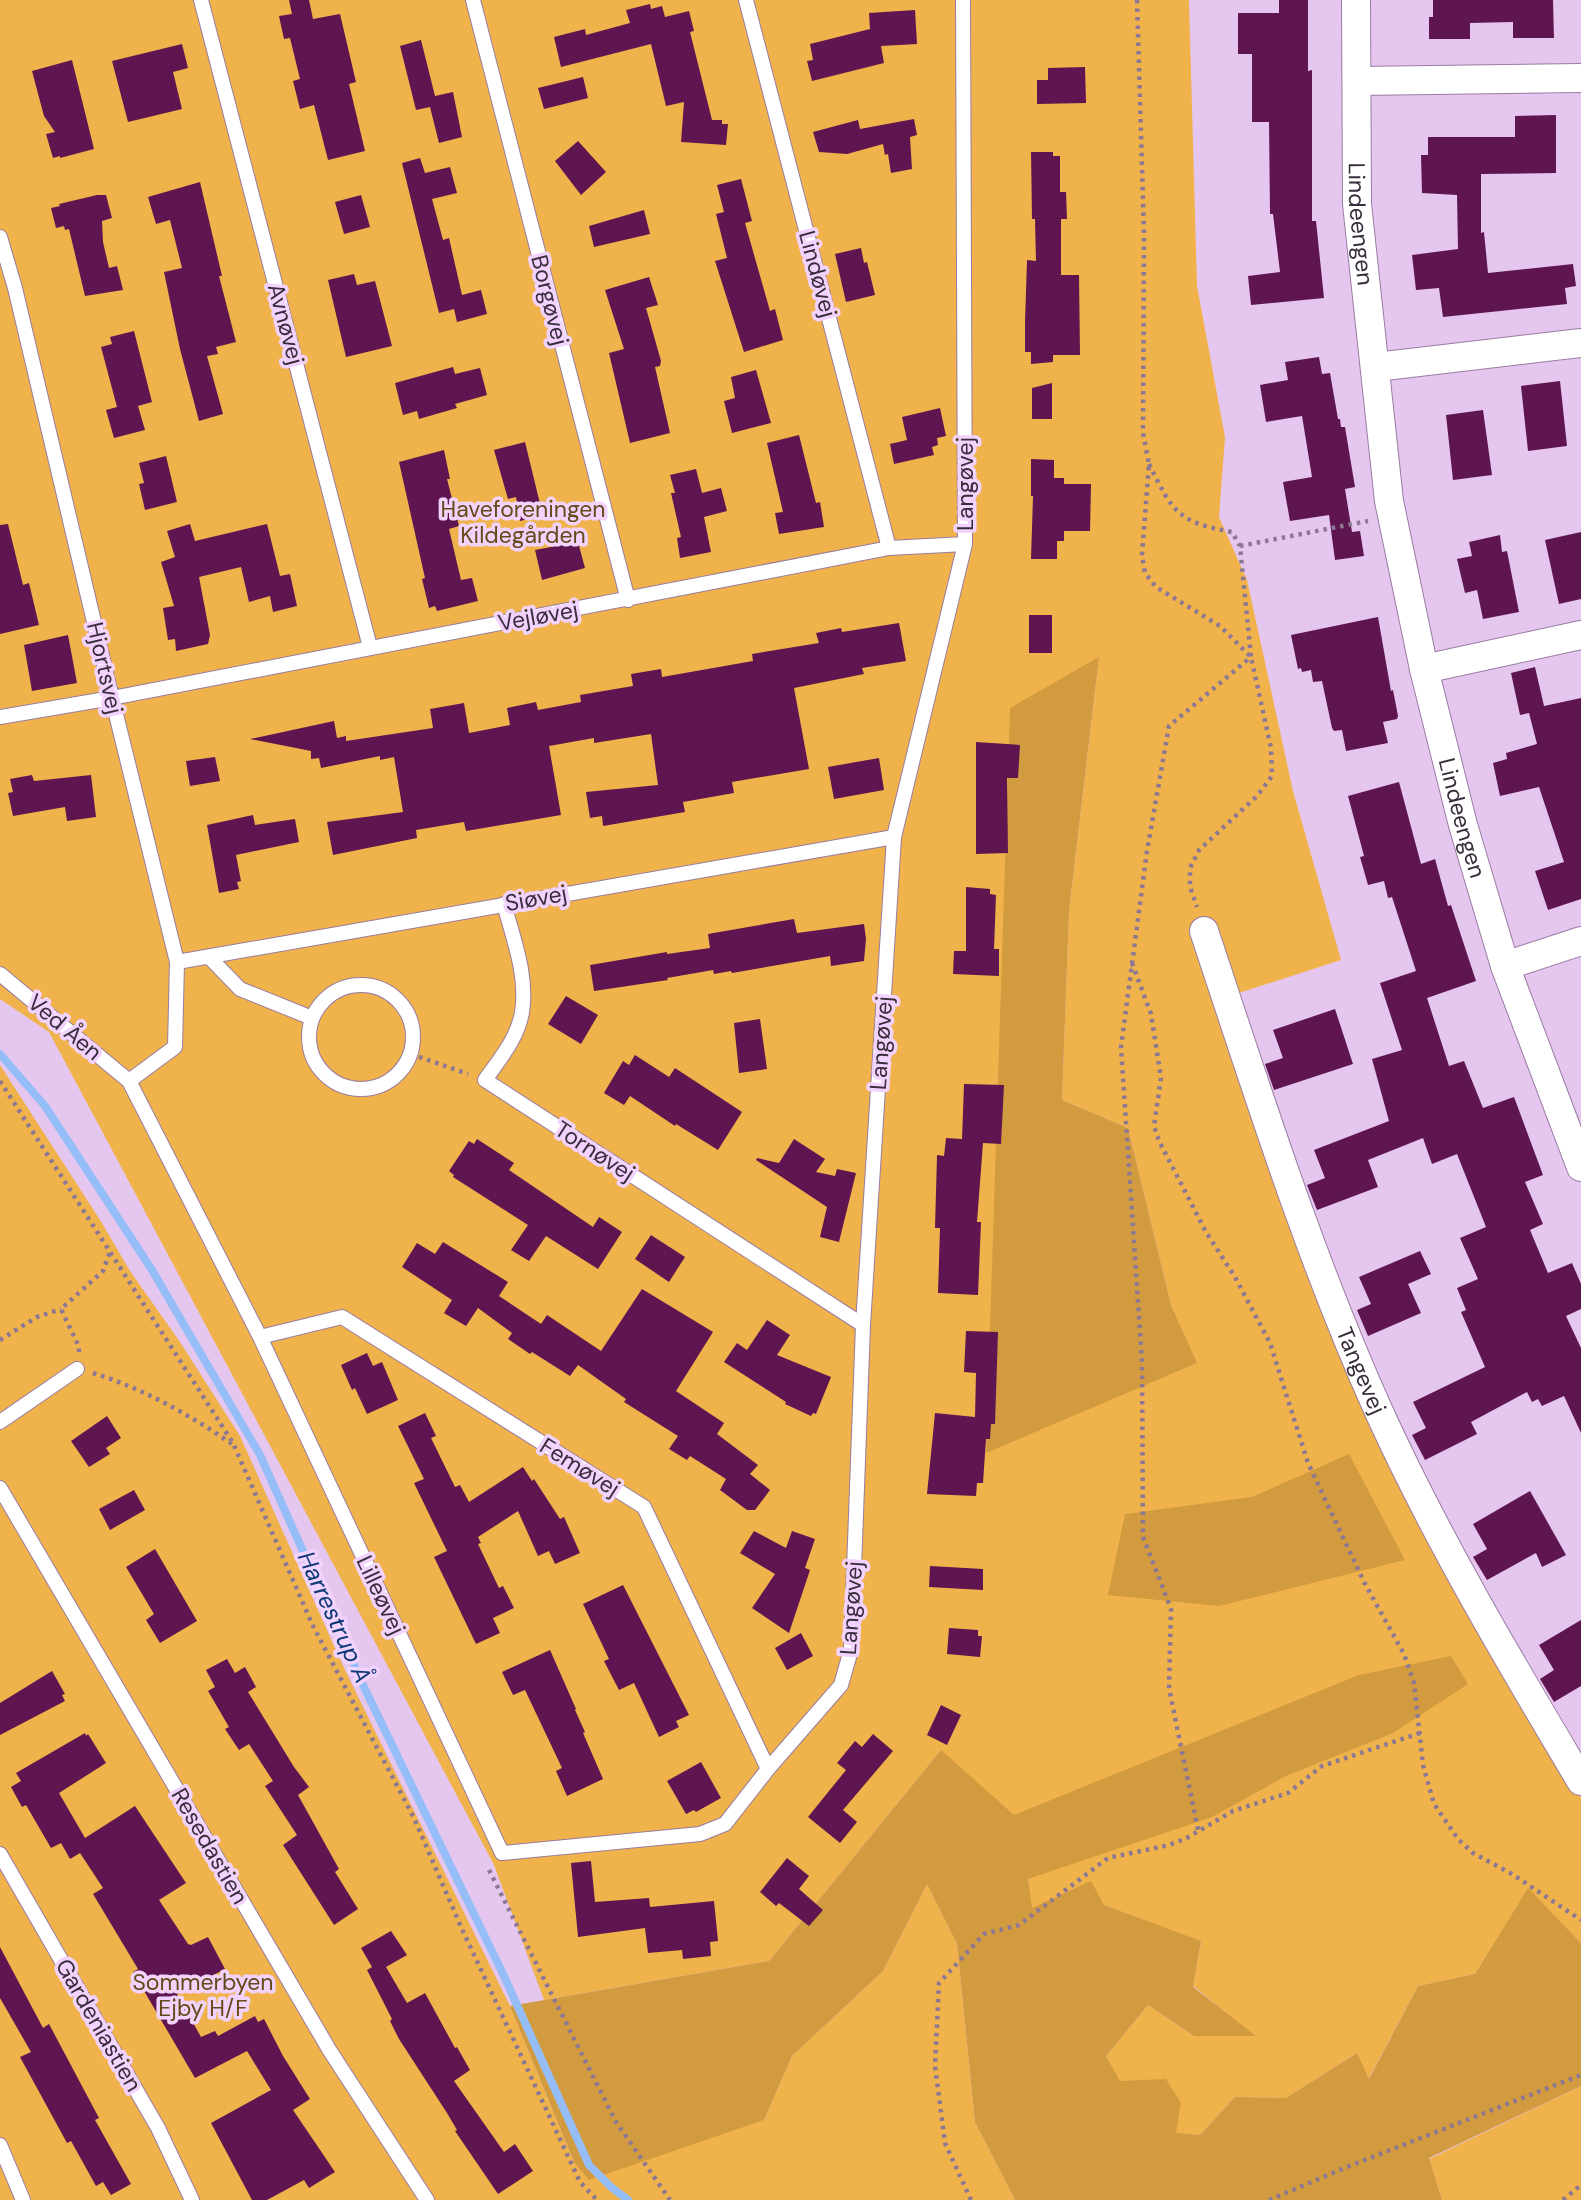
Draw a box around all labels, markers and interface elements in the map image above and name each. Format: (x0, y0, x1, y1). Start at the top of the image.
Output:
street label: Lindeengen (1342, 162, 1381, 287)
street label: Lindøvej (792, 227, 844, 321)
street label: Borgøvej (524, 252, 576, 348)
street label: Avnøvej (261, 280, 311, 368)
street label: Langøvej (950, 437, 980, 531)
park label: Haveforeningen Kildegården (440, 494, 606, 550)
street label: Vejløvej (495, 594, 581, 638)
street label: Hjortsvej (80, 619, 130, 717)
street label: Lindeengen (1432, 755, 1493, 882)
street label: Siøvej (503, 878, 569, 918)
street label: Ved Åen (21, 987, 109, 1067)
street label: Langøvej (863, 995, 899, 1091)
street label: Tornøvej (549, 1114, 641, 1188)
street label: Tangevej (1329, 1322, 1393, 1419)
street label: Femøvej (534, 1431, 626, 1503)
water label: Harrestrup Å (291, 1546, 380, 1688)
street label: Lilleøvej (350, 1550, 412, 1640)
street label: Langøvej (833, 1560, 869, 1656)
street label: Resedastien (165, 1782, 255, 1910)
street label: Gardeniastien (49, 1953, 149, 2097)
park label: Sommerbyen Ejby H/F (133, 1967, 274, 2023)

